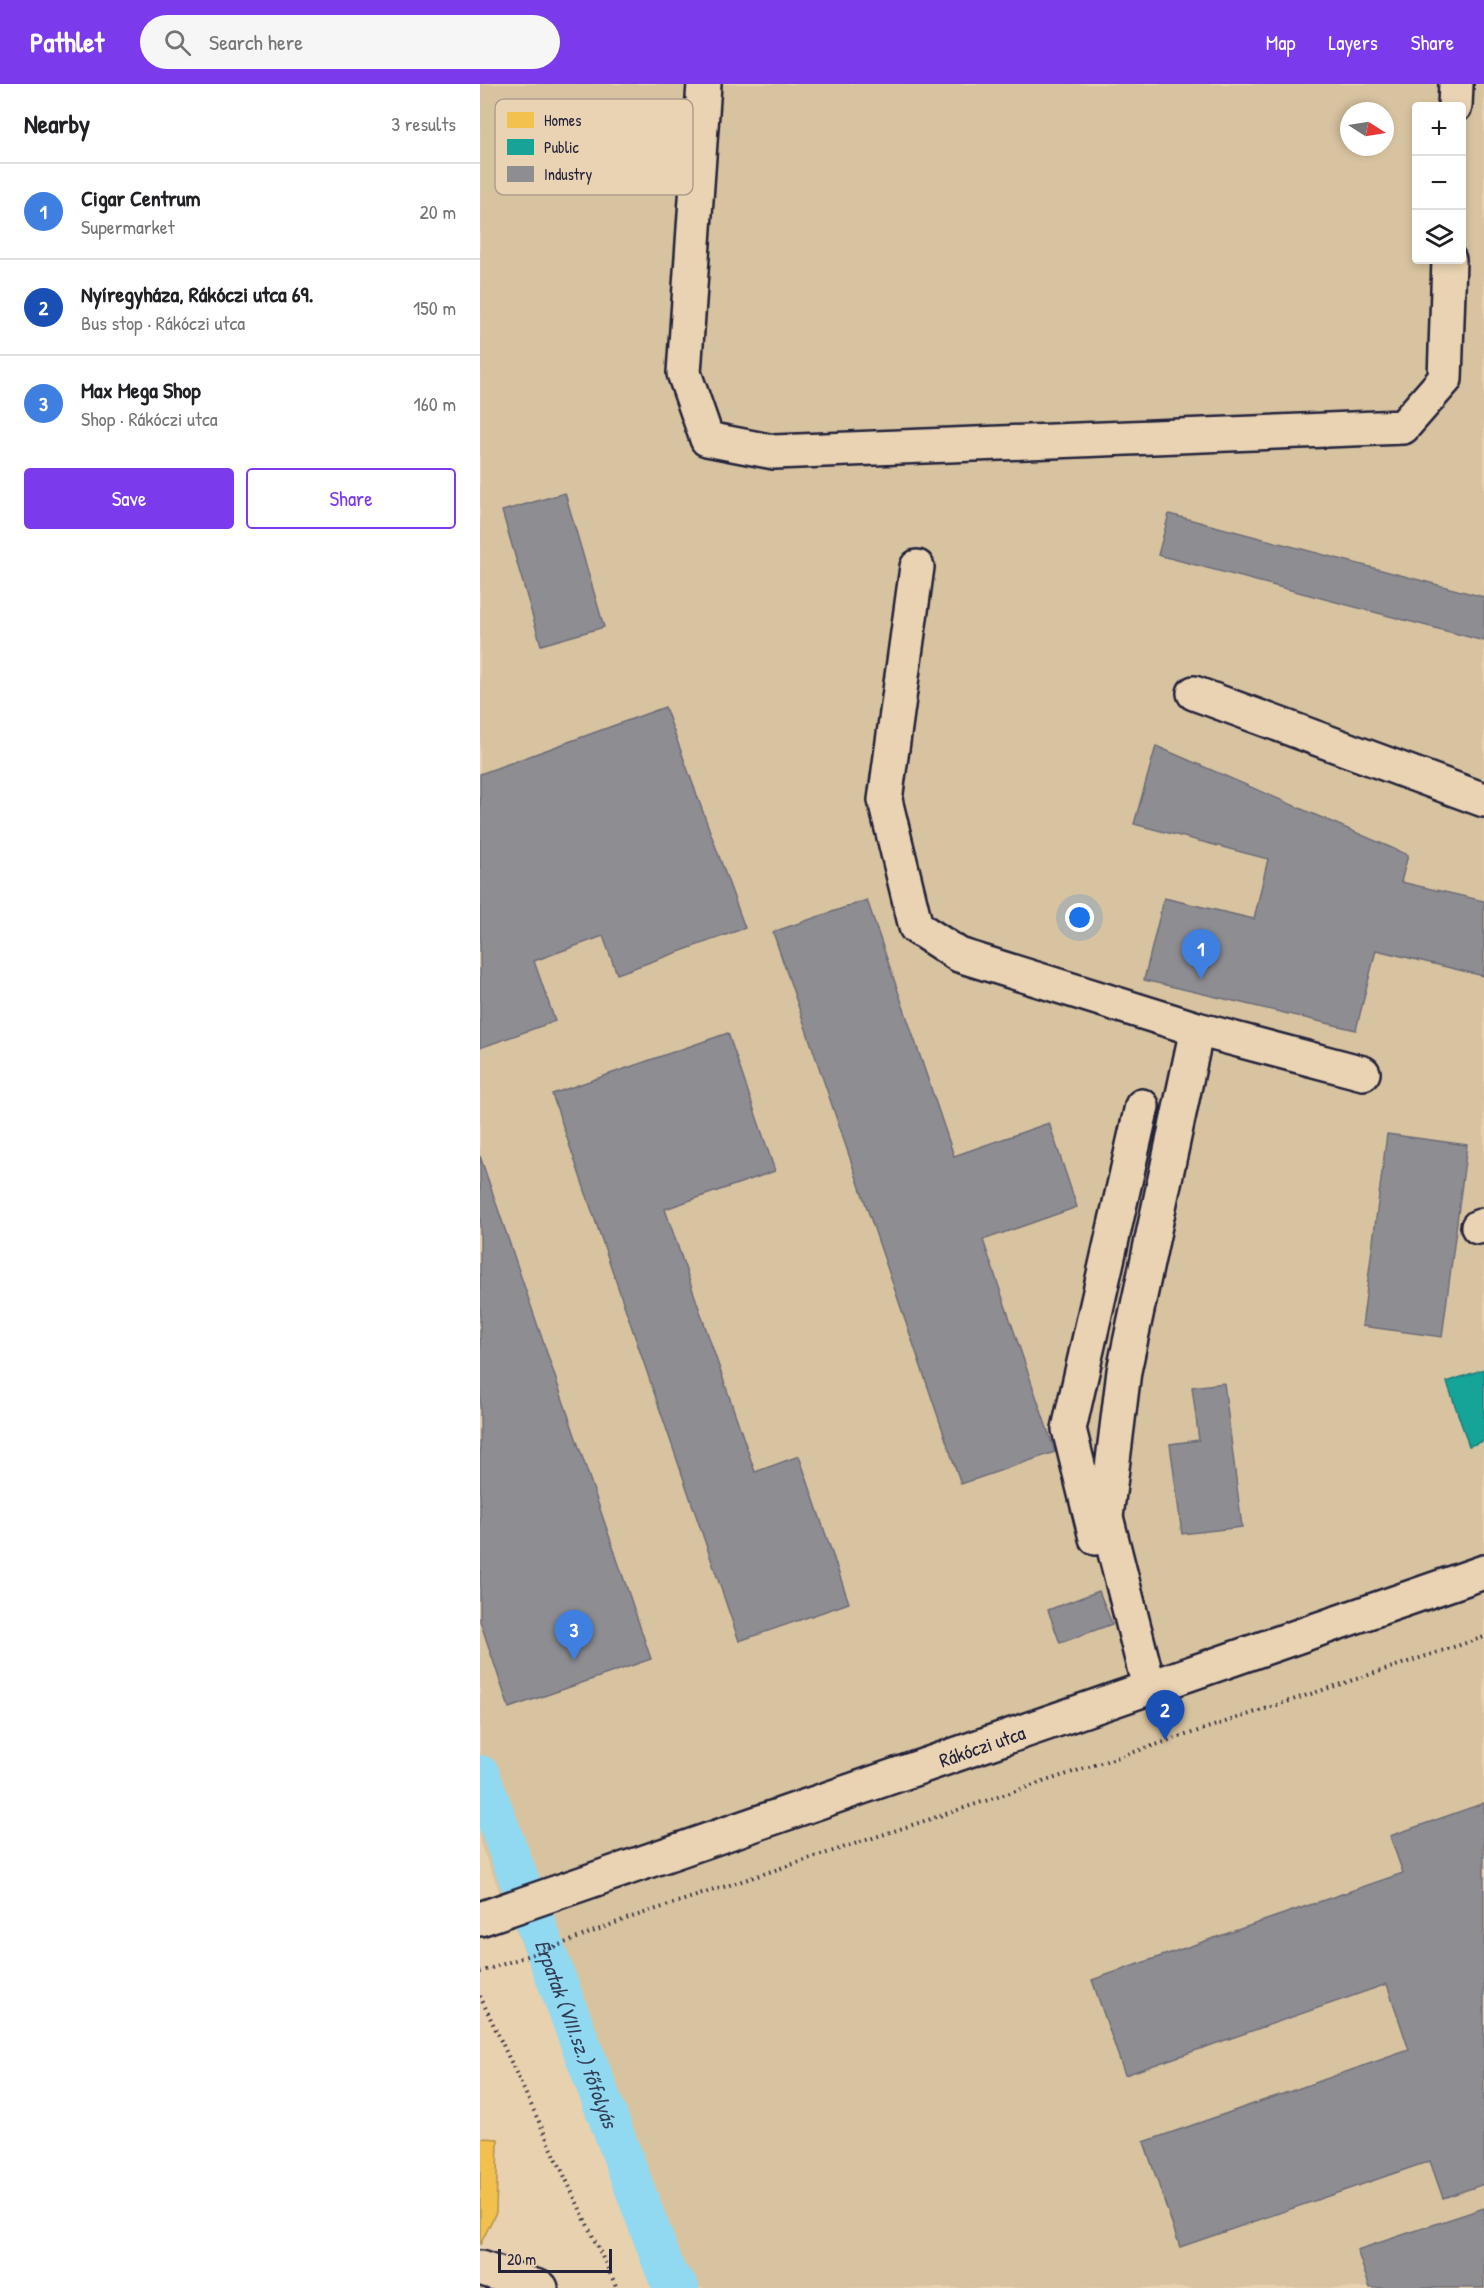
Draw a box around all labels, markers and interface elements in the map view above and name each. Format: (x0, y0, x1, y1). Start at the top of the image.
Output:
search box (140, 15, 560, 69)
text: Pathlet (30, 23, 104, 61)
icon: search (161, 26, 194, 59)
text: Search here (209, 27, 303, 57)
text: Map (1266, 28, 1295, 57)
text: Layers (1328, 28, 1378, 57)
text: Share (1411, 28, 1454, 57)
legend (495, 99, 693, 195)
north arrow (1340, 102, 1394, 156)
map controls (1412, 102, 1466, 264)
button: + (1412, 102, 1466, 156)
text: Nearby (24, 106, 90, 141)
text: Homes (544, 109, 581, 131)
text: 3 results (391, 110, 456, 137)
text: Public (544, 136, 580, 158)
button: − (1412, 156, 1466, 210)
text: Industry (544, 163, 592, 185)
text: Cigar Centrum (81, 183, 200, 213)
text: 1 (40, 198, 47, 225)
text: 20 m (419, 198, 456, 225)
button: layers (1412, 210, 1466, 264)
text: Supermarket (81, 213, 175, 240)
text: Nyíregyháza, Rákóczi utca 69. (81, 279, 313, 309)
text: 2 (39, 294, 48, 321)
text: 150 m (413, 294, 456, 321)
text: Bus stop · Rákóczi utca (81, 309, 245, 336)
text: Max Mega Shop (81, 375, 201, 405)
text: 3 (39, 390, 48, 417)
text: 160 m (414, 390, 456, 417)
text: Shop · Rákóczi utca (81, 405, 218, 432)
button: Save (24, 468, 234, 529)
button: Share (246, 468, 456, 529)
your location (1065, 903, 1094, 932)
pin: 1 (1182, 930, 1220, 979)
pin: 3 (554, 1610, 593, 1660)
pin: 2 (1146, 1690, 1184, 1740)
street label: Rákóczi utca (935, 1718, 1029, 1773)
water label: Érpatak (VIII.sz.) főfolyás (528, 1935, 626, 2133)
scale bar (498, 2246, 612, 2274)
text: 20 m (507, 2248, 536, 2270)

